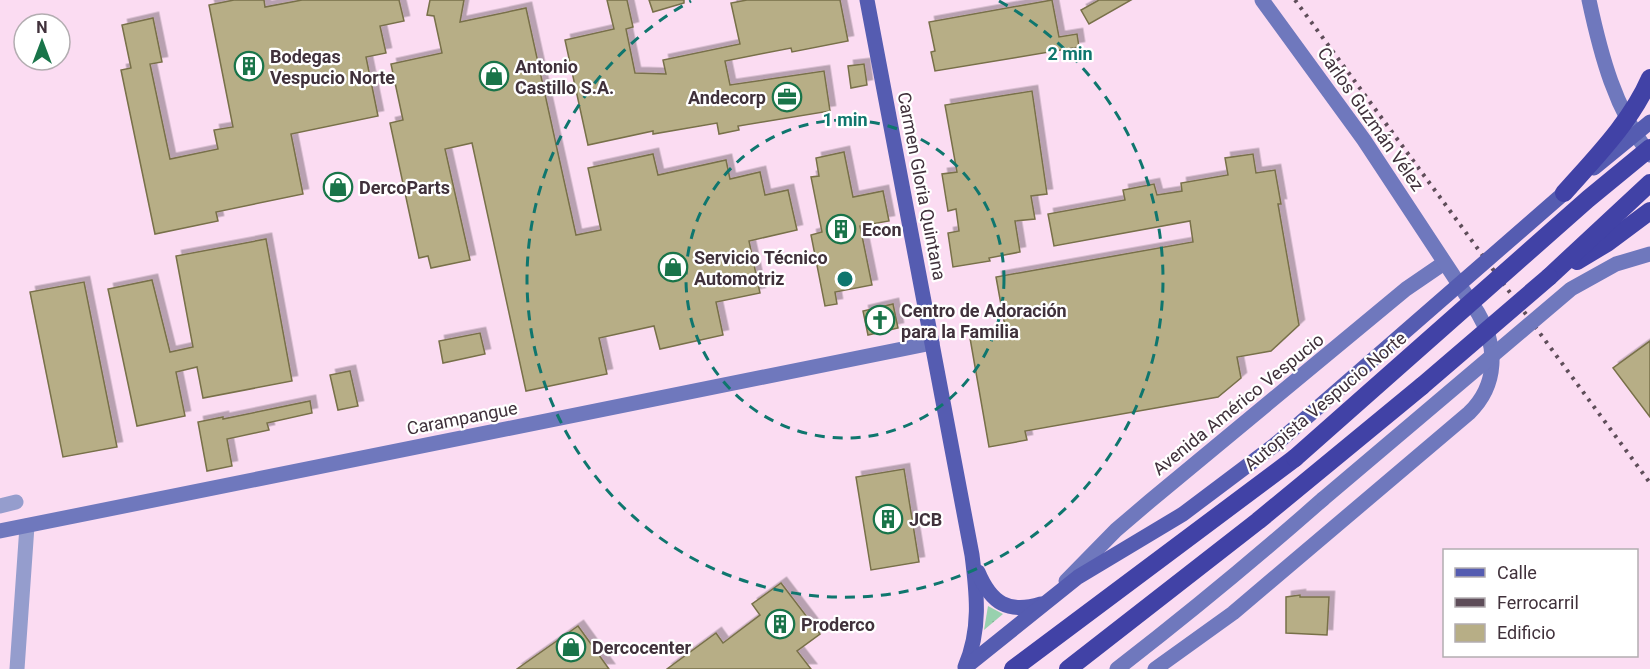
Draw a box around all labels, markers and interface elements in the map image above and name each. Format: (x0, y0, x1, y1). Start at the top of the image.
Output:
north arrow (12, 12, 72, 72)
text: N (36, 18, 48, 37)
text: 2 min (1047, 43, 1093, 64)
street label: Carlos Guzmán Vélez (1313, 43, 1429, 195)
place label: Bodegas Vespucio Norte (270, 46, 395, 88)
building icon: Bodegas Vespucio Norte (233, 50, 265, 82)
place label: Antonio Castillo S.A. (515, 56, 614, 98)
shop icon: Antonio Castillo S.A. (478, 60, 510, 92)
office icon: Andecorp (771, 81, 803, 113)
place label: Andecorp (688, 87, 766, 108)
street label: Carmen Gloria Quintana (893, 90, 951, 282)
text: 1 min (822, 109, 868, 130)
shop icon: DercoParts (322, 171, 354, 203)
place label: DercoParts (359, 177, 450, 198)
building icon: Econ (825, 213, 857, 245)
place label: Econ (862, 219, 902, 240)
place label: Servicio Técnico Automotriz (694, 247, 828, 289)
shop icon: Servicio Técnico Automotriz (657, 251, 689, 283)
centre of rings (835, 269, 855, 289)
place label: Centro de Adoración para la Familia (901, 300, 1067, 342)
church icon: Centro de Adoración para la Familia (864, 304, 896, 336)
street label: Autopista Vespucio Norte (1240, 327, 1410, 475)
street label: Avenida Américo Vespucio (1148, 329, 1328, 479)
street label: Carampangue (405, 397, 519, 439)
building icon: JCB (872, 503, 904, 535)
place label: JCB (909, 509, 942, 530)
legend (1443, 549, 1638, 657)
text: Calle (1497, 562, 1537, 583)
text: Ferrocarril (1497, 592, 1579, 613)
building icon: Proderco (764, 608, 796, 640)
place label: Proderco (801, 614, 875, 635)
text: Edificio (1497, 622, 1556, 643)
shop icon: Dercocenter (555, 631, 587, 663)
place label: Dercocenter (592, 637, 691, 658)

